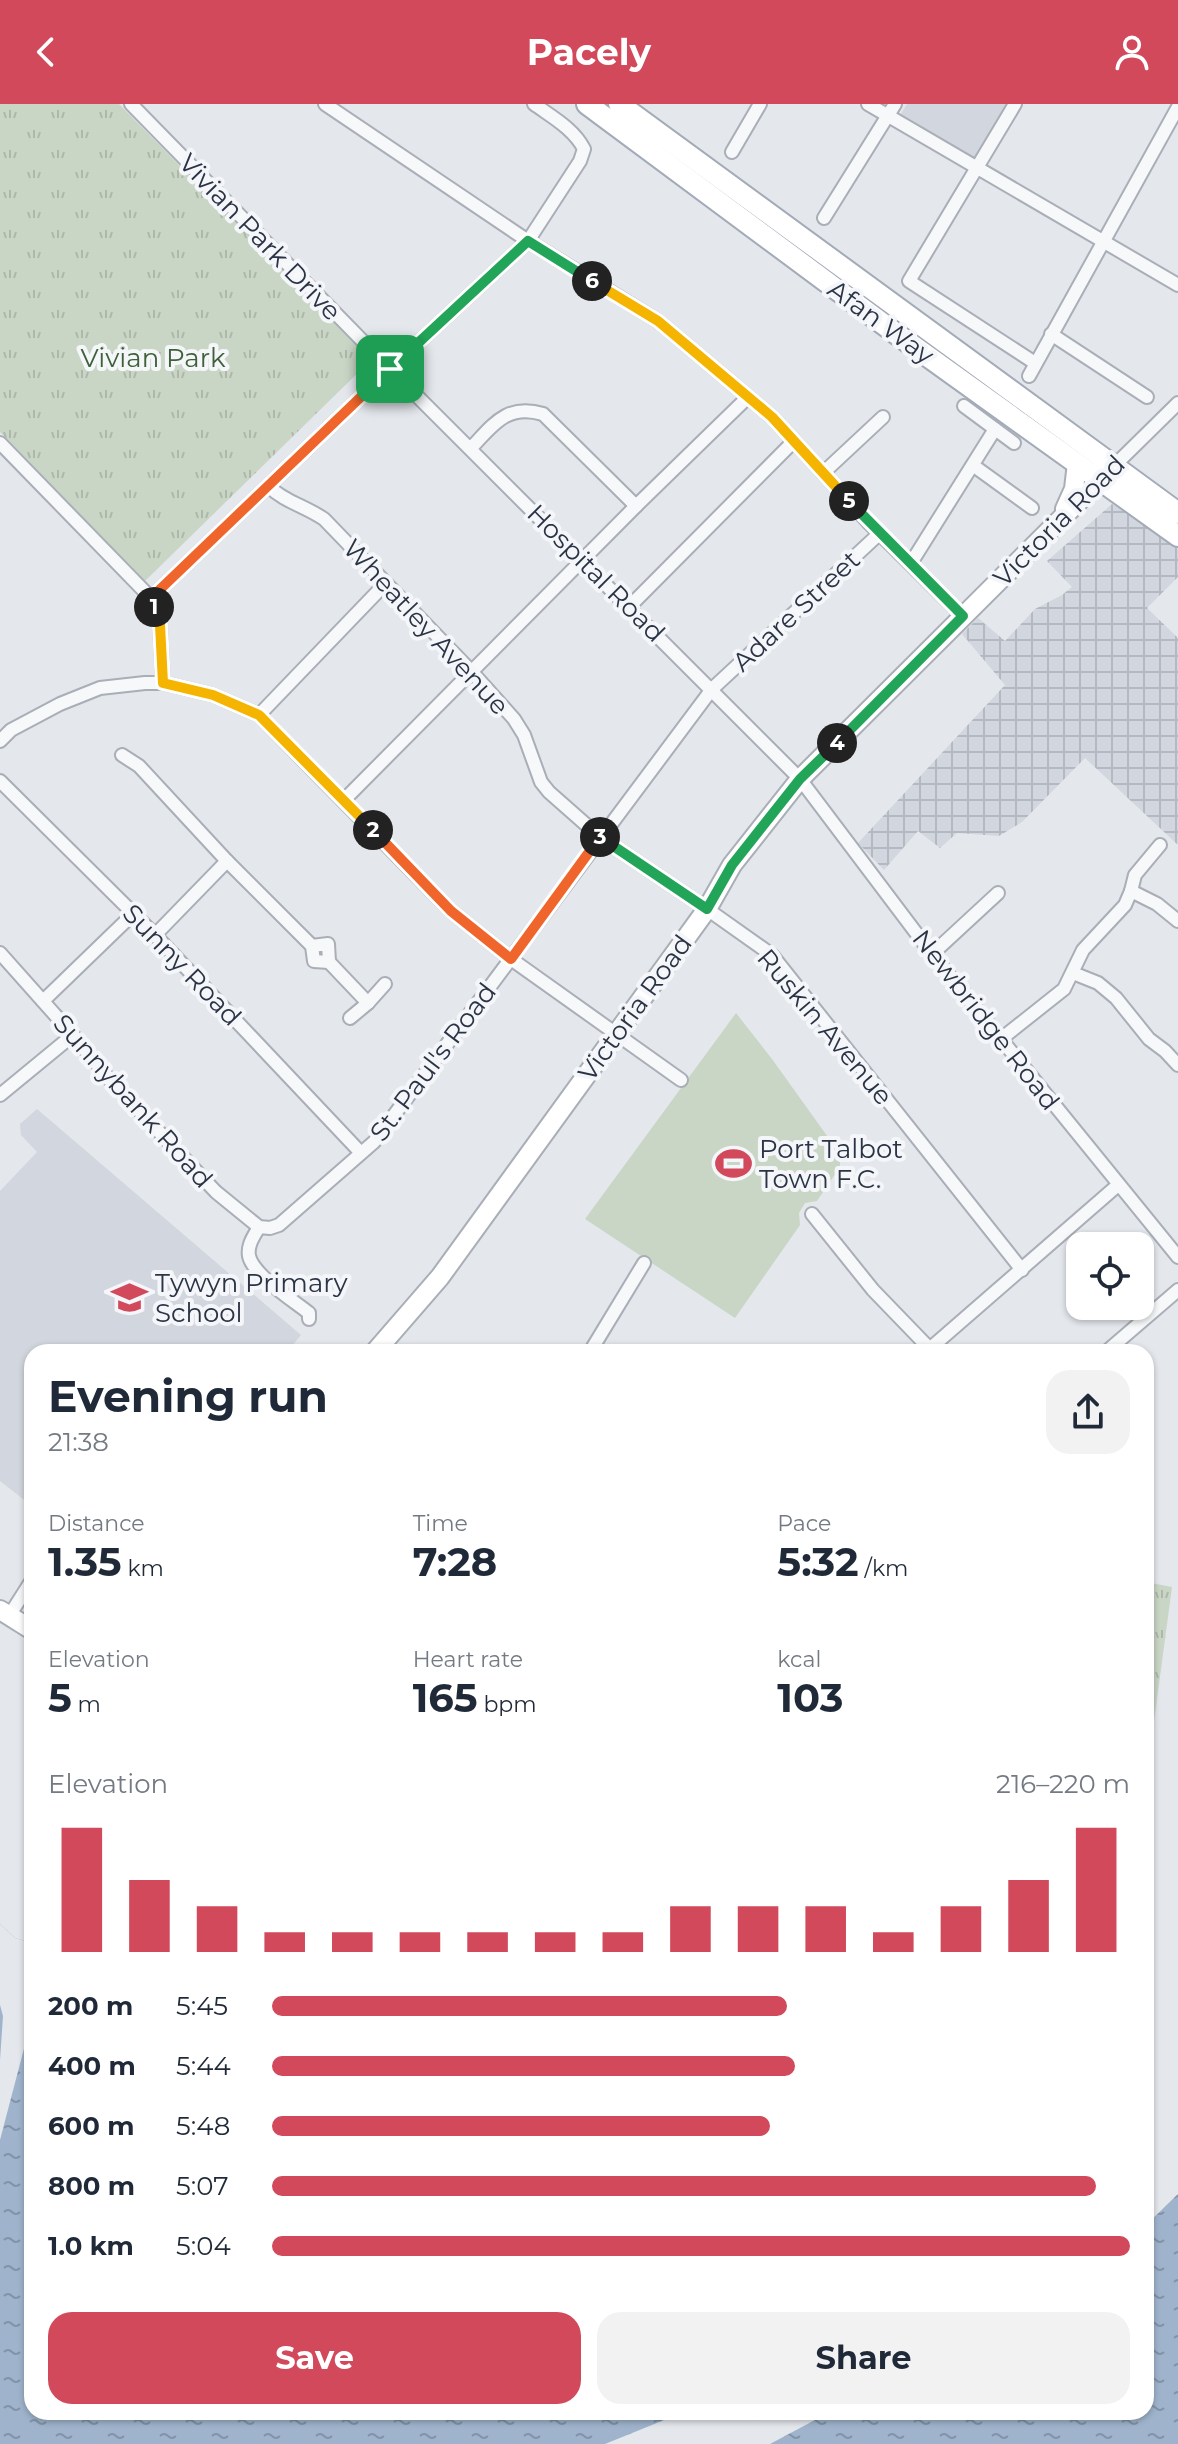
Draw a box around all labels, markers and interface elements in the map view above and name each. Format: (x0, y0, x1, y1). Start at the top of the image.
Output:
icon: back (24, 30, 68, 74)
text: Pacely (527, 30, 651, 74)
icon: person (1110, 30, 1154, 74)
street label: Vivian Park Drive (172, 147, 348, 327)
pin: 6 (572, 261, 612, 301)
text: 6 (585, 267, 599, 294)
street label: Afan Way (822, 273, 941, 372)
pin (356, 335, 424, 403)
park label: Vivian Park (81, 342, 226, 374)
icon: arrive (368, 347, 412, 391)
street label: Victoria Road (986, 448, 1132, 594)
pin: 5 (829, 481, 869, 521)
text: 5 (842, 487, 856, 514)
street label: Hospital Road (520, 497, 672, 649)
street label: Wheatley Avenue (336, 532, 516, 722)
street label: Adare Street (726, 544, 866, 678)
pin: 1 (134, 587, 174, 627)
text: 1 (150, 593, 158, 620)
pin: 4 (817, 723, 857, 763)
text: 4 (829, 729, 845, 756)
pin: 2 (353, 810, 393, 850)
text: 2 (367, 816, 379, 843)
pin: 3 (580, 817, 620, 857)
text: 3 (593, 823, 607, 850)
street label: Sunny Road (116, 897, 248, 1033)
street label: Newbridge Road (906, 923, 1066, 1117)
street label: Victoria Road (571, 929, 699, 1087)
street label: Ruskin Avenue (750, 942, 900, 1112)
street label: St. Paul's Road (363, 977, 503, 1147)
street label: Sunnybank Road (47, 1007, 219, 1195)
place label: Port Talbot Town F.C. (759, 1133, 903, 1195)
sports icon: Port Talbot Town F.C. (714, 1145, 752, 1183)
map controls (1066, 1232, 1154, 1320)
button: locate (1066, 1232, 1154, 1320)
place label: Tywyn Primary School (155, 1267, 349, 1329)
school or university icon: Tywyn Primary School (110, 1279, 148, 1317)
text: Evening run (48, 1369, 328, 1423)
button: share (1046, 1370, 1130, 1454)
text: 21:38 (48, 1426, 109, 1458)
text: Distance (48, 1510, 145, 1537)
text: Time (413, 1510, 468, 1537)
text: Pace (777, 1510, 831, 1537)
text: 1.35 (48, 1537, 122, 1586)
text: 7:28 (413, 1537, 497, 1586)
text: 5:32 (777, 1537, 859, 1586)
text: km (122, 1555, 164, 1582)
text: /km (859, 1555, 908, 1582)
text: Elevation (48, 1646, 150, 1673)
text: Heart rate (413, 1646, 523, 1673)
text: kcal (777, 1646, 821, 1673)
text: 5 (48, 1673, 72, 1722)
text: 165 (413, 1673, 478, 1722)
text: 103 (777, 1673, 843, 1722)
text: m (72, 1691, 101, 1718)
text: bpm (478, 1691, 537, 1718)
text: Elevation (48, 1768, 168, 1800)
text: 216–220 m (996, 1768, 1130, 1800)
text: 200 m (48, 1990, 133, 2022)
text: 5:45 (176, 1990, 228, 2022)
text: 400 m (48, 2050, 136, 2082)
text: 5:44 (176, 2050, 231, 2082)
text: 600 m (48, 2110, 135, 2142)
text: 5:48 (176, 2110, 230, 2142)
text: 800 m (48, 2170, 135, 2202)
text: 5:07 (176, 2170, 229, 2202)
text: 1.0 km (48, 2230, 134, 2262)
text: 5:04 (176, 2230, 231, 2262)
button: Save (48, 2312, 581, 2404)
button: Share (597, 2312, 1130, 2404)

